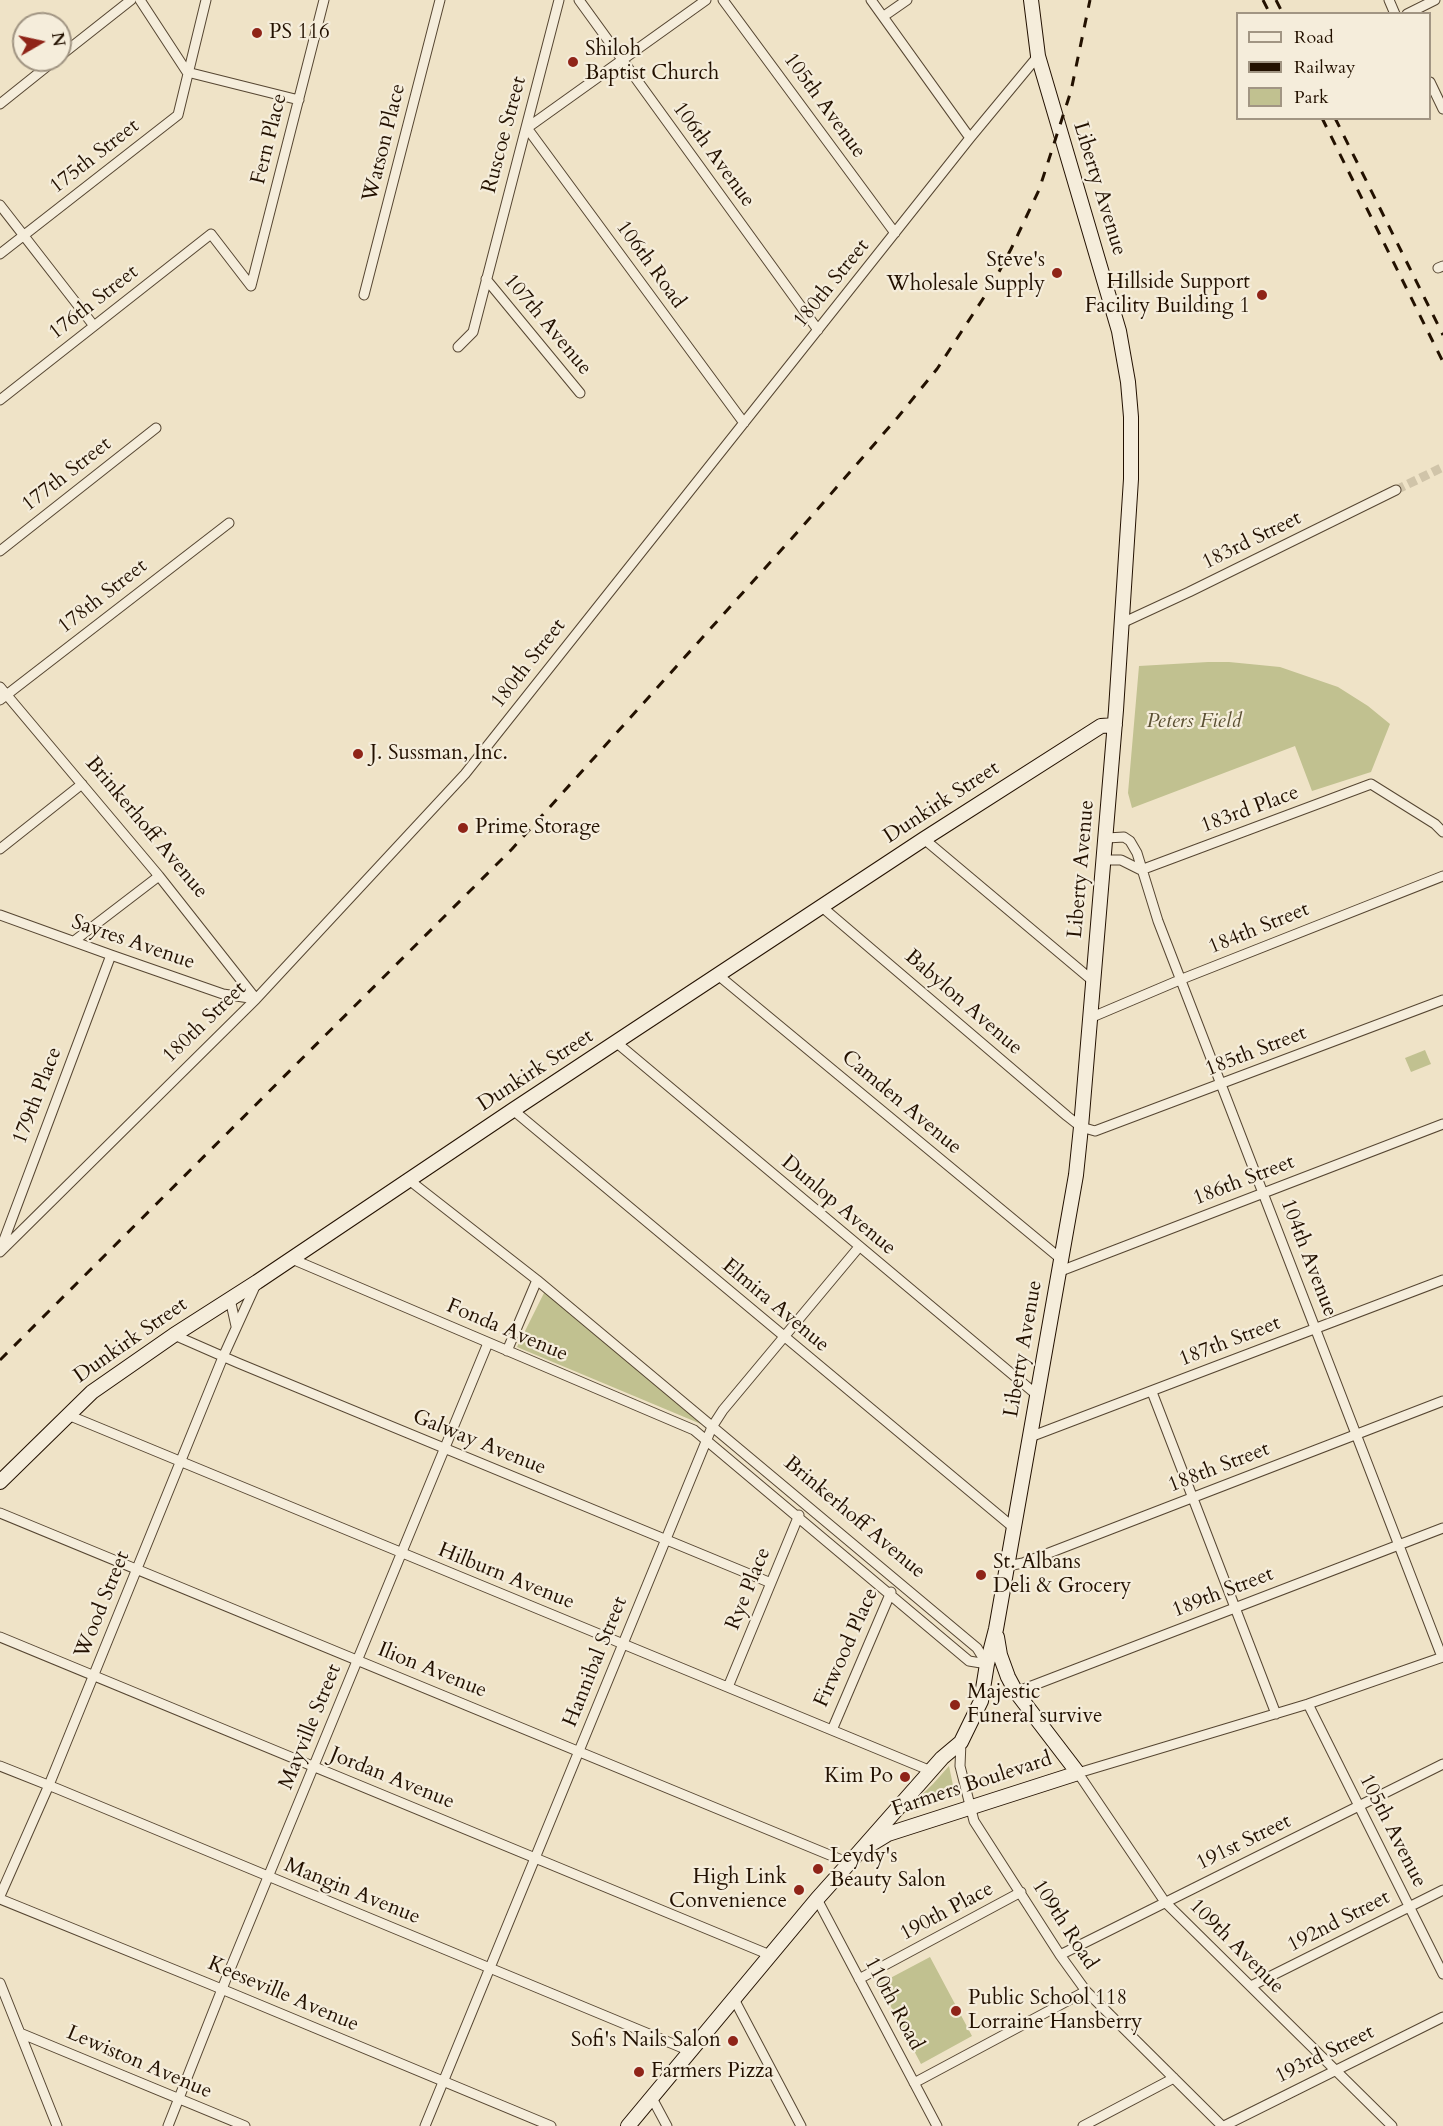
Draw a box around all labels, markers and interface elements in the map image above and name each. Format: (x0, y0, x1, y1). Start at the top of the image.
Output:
north arrow (12, 12, 72, 72)
legend (1236, 12, 1431, 120)
place label: PS 116 (269, 20, 330, 46)
text: Road (1294, 25, 1334, 50)
marker: PS 116 (250, 26, 264, 40)
text: N (46, 31, 70, 48)
place label: Shiloh Baptist Church (585, 37, 719, 87)
street label: 105th Avenue (777, 48, 871, 164)
marker: Shiloh Baptist Church (566, 55, 580, 69)
text: Railway (1294, 55, 1356, 80)
street label: Ruscoe Street (477, 74, 533, 196)
street label: Watson Place (358, 81, 412, 205)
text: Park (1294, 85, 1329, 110)
street label: Fern Place (247, 91, 293, 187)
street label: 106th Avenue (666, 97, 760, 213)
street label: 175th Street (45, 114, 145, 200)
street label: Liberty Avenue (1067, 119, 1131, 259)
street label: 106th Road (610, 216, 690, 314)
street label: 180th Street (789, 235, 875, 333)
place label: Steve's Wholesale Supply (887, 248, 1045, 298)
street label: 176th Street (44, 260, 144, 346)
marker: Steve's Wholesale Supply (1050, 266, 1064, 280)
street label: 107th Avenue (497, 269, 597, 381)
place label: Hillside Support Facility Building 1 (1085, 270, 1250, 320)
marker: Hillside Support Facility Building 1 (1255, 288, 1269, 302)
street label: 177th Street (17, 432, 117, 518)
street label: 183rd Street (1198, 506, 1306, 576)
street label: 178th Street (53, 554, 153, 640)
street label: 180th Street (486, 614, 572, 714)
park label: Peters Field (1146, 709, 1242, 735)
place label: J. Sussman, Inc. (370, 741, 508, 767)
marker: J. Sussman, Inc. (351, 747, 365, 761)
street label: Brinkerhoff Avenue (79, 752, 213, 904)
street label: Dunkirk Street (879, 756, 1005, 850)
street label: 183rd Place (1197, 781, 1303, 839)
street label: Liberty Avenue (1063, 799, 1101, 939)
place label: Prime Storage (475, 815, 600, 841)
marker: Prime Storage (456, 821, 470, 835)
street label: 184th Street (1205, 897, 1313, 961)
street label: Sayres Avenue (68, 910, 198, 976)
street label: Babylon Avenue (899, 945, 1027, 1061)
street label: 180th Street (158, 977, 252, 1069)
street label: 185th Street (1202, 1021, 1310, 1083)
street label: Dunkirk Street (473, 1024, 599, 1118)
street label: 179th Place (8, 1044, 68, 1148)
street label: Camden Avenue (836, 1045, 966, 1161)
street label: 186th Street (1190, 1150, 1298, 1212)
street label: Dunlop Avenue (775, 1151, 901, 1261)
street label: 104th Avenue (1274, 1196, 1342, 1320)
street label: Elmira Avenue (716, 1254, 834, 1358)
street label: Liberty Avenue (1000, 1279, 1048, 1419)
street label: Dunkirk Street (69, 1293, 193, 1389)
street label: Fonda Avenue (443, 1294, 571, 1368)
street label: 187th Street (1176, 1311, 1284, 1373)
street label: Galway Avenue (409, 1405, 549, 1481)
street label: 188th Street (1165, 1437, 1273, 1499)
street label: Brinkerhoff Avenue (778, 1451, 930, 1585)
street label: Hilburn Avenue (434, 1538, 578, 1616)
street label: Rye Place (721, 1544, 777, 1634)
street label: Wood Street (70, 1548, 136, 1662)
place label: St. Albans Deli & Grocery (993, 1550, 1131, 1600)
street label: 189th Street (1169, 1562, 1277, 1624)
marker: St. Albans Deli & Grocery (974, 1568, 988, 1582)
street label: Firwood Place (809, 1584, 885, 1712)
street label: Hannibal Street (558, 1593, 634, 1731)
street label: Ilion Avenue (374, 1638, 490, 1704)
street label: Mayville Street (274, 1661, 348, 1793)
place label: Majestic Funeral survive (967, 1680, 1103, 1730)
marker: Majestic Funeral survive (948, 1698, 962, 1712)
street label: Jordan Avenue (326, 1743, 458, 1815)
street label: Farmers Boulevard (889, 1747, 1055, 1823)
place label: Kim Po (824, 1764, 893, 1790)
marker: Kim Po (898, 1770, 912, 1784)
street label: 105th Avenue (1353, 1770, 1431, 1892)
street label: 191st Street (1193, 1809, 1295, 1877)
place label: Leydy's Beauty Salon (830, 1844, 946, 1894)
street label: Mangin Avenue (280, 1853, 424, 1931)
marker: Leydy's Beauty Salon (811, 1862, 825, 1876)
place label: High Link Convenience (669, 1865, 787, 1915)
street label: 109th Road (1026, 1875, 1102, 1975)
street label: 190th Place (896, 1877, 998, 1947)
marker: High Link Convenience (792, 1883, 806, 1897)
street label: 192nd Street (1284, 1885, 1394, 1959)
street label: 109th Avenue (1183, 1894, 1289, 2000)
street label: Keeseville Avenue (204, 1952, 362, 2038)
street label: 110th Road (858, 1953, 928, 2055)
place label: Public School 118 Lorraine Hansberry (968, 1986, 1142, 2036)
marker: Public School 118 Lorraine Hansberry (949, 2004, 963, 2018)
street label: 193rd Street (1271, 2020, 1379, 2090)
street label: Lewiston Avenue (62, 2021, 216, 2105)
place label: Sofi's Nails Salon (571, 2028, 721, 2054)
marker: Sofi's Nails Salon (726, 2034, 740, 2048)
place label: Farmers Pizza (651, 2059, 773, 2085)
marker: Farmers Pizza (632, 2065, 646, 2079)

